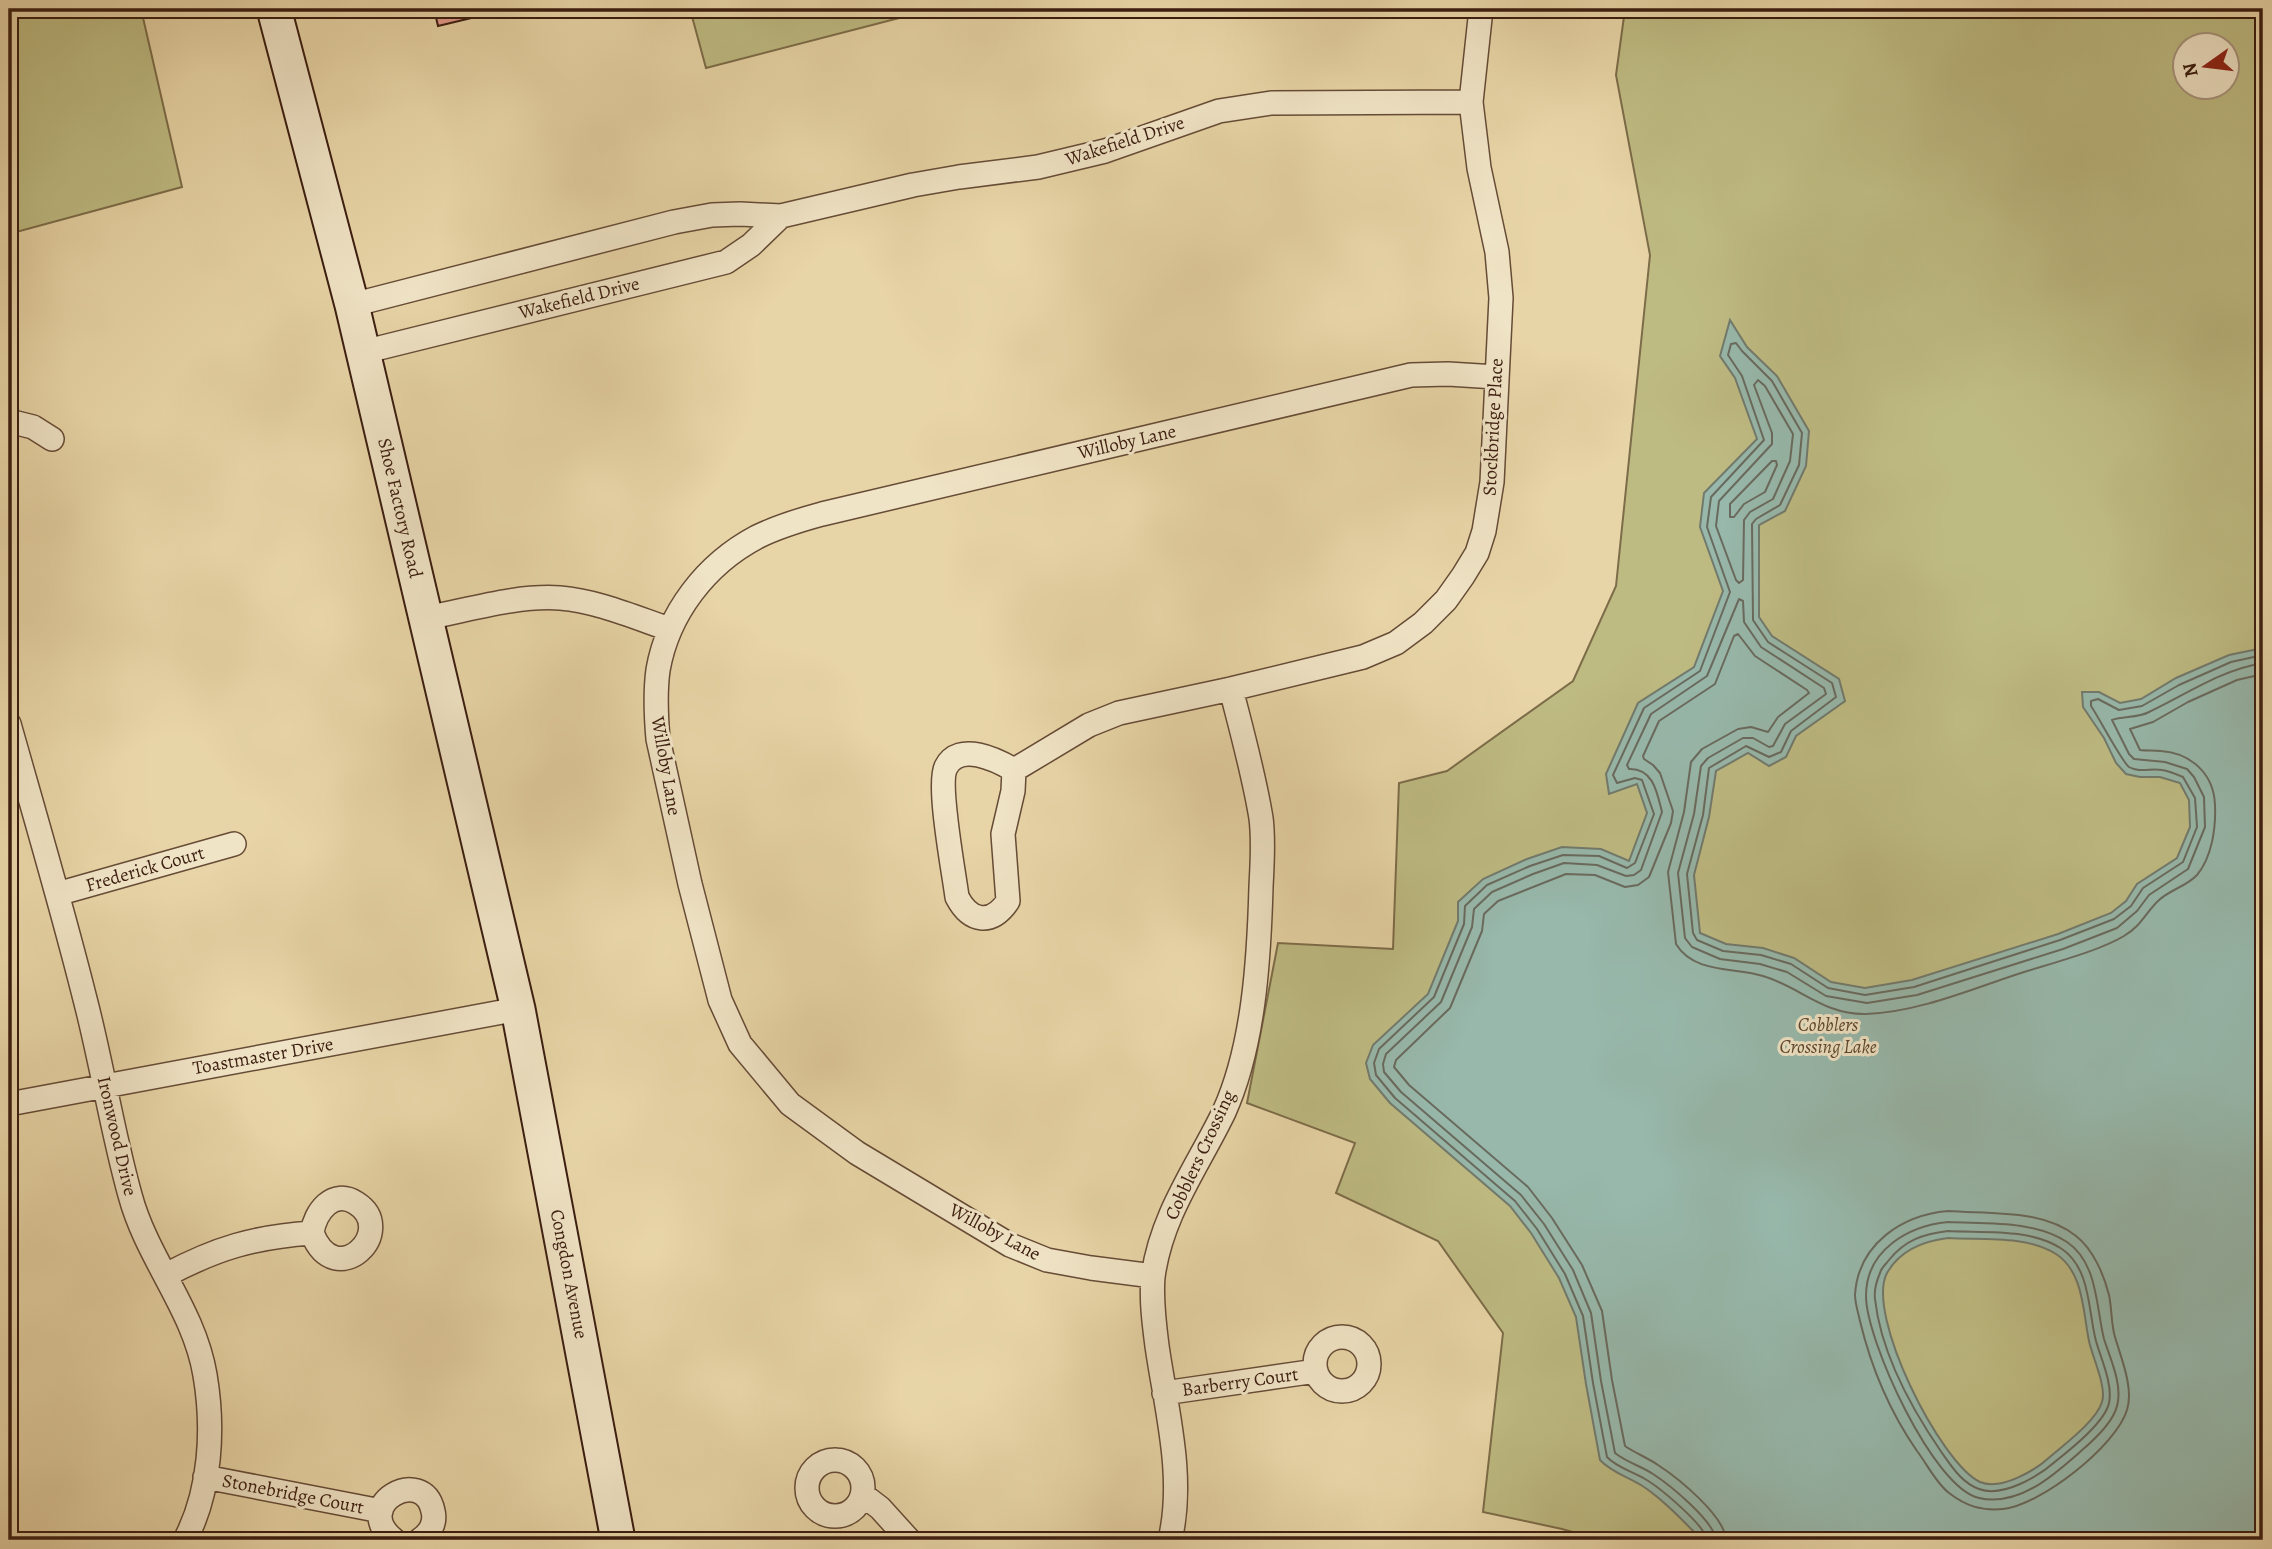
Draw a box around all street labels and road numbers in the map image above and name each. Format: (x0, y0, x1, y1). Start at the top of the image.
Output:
street label: Wakefield Drive (1061, 110, 1188, 173)
street label: Wakefield Drive (515, 270, 642, 326)
street label: Stockbridge Place (1476, 358, 1510, 496)
street label: Willoby Lane (1074, 418, 1179, 466)
street label: Shoe Factory Road (371, 436, 429, 581)
street label: Willoby Lane (644, 713, 687, 818)
street label: Frederick Court (83, 840, 207, 898)
street label: Toastmaster Drive (191, 1031, 335, 1081)
street label: Ironwood Drive (91, 1074, 143, 1198)
street label: Cobblers Crossing (1158, 1085, 1242, 1224)
street label: Willoby Lane (944, 1197, 1045, 1267)
street label: Congdon Avenue (544, 1207, 594, 1341)
street label: Barberry Court (1180, 1361, 1300, 1403)
street label: Stonebridge Court (220, 1468, 366, 1520)

